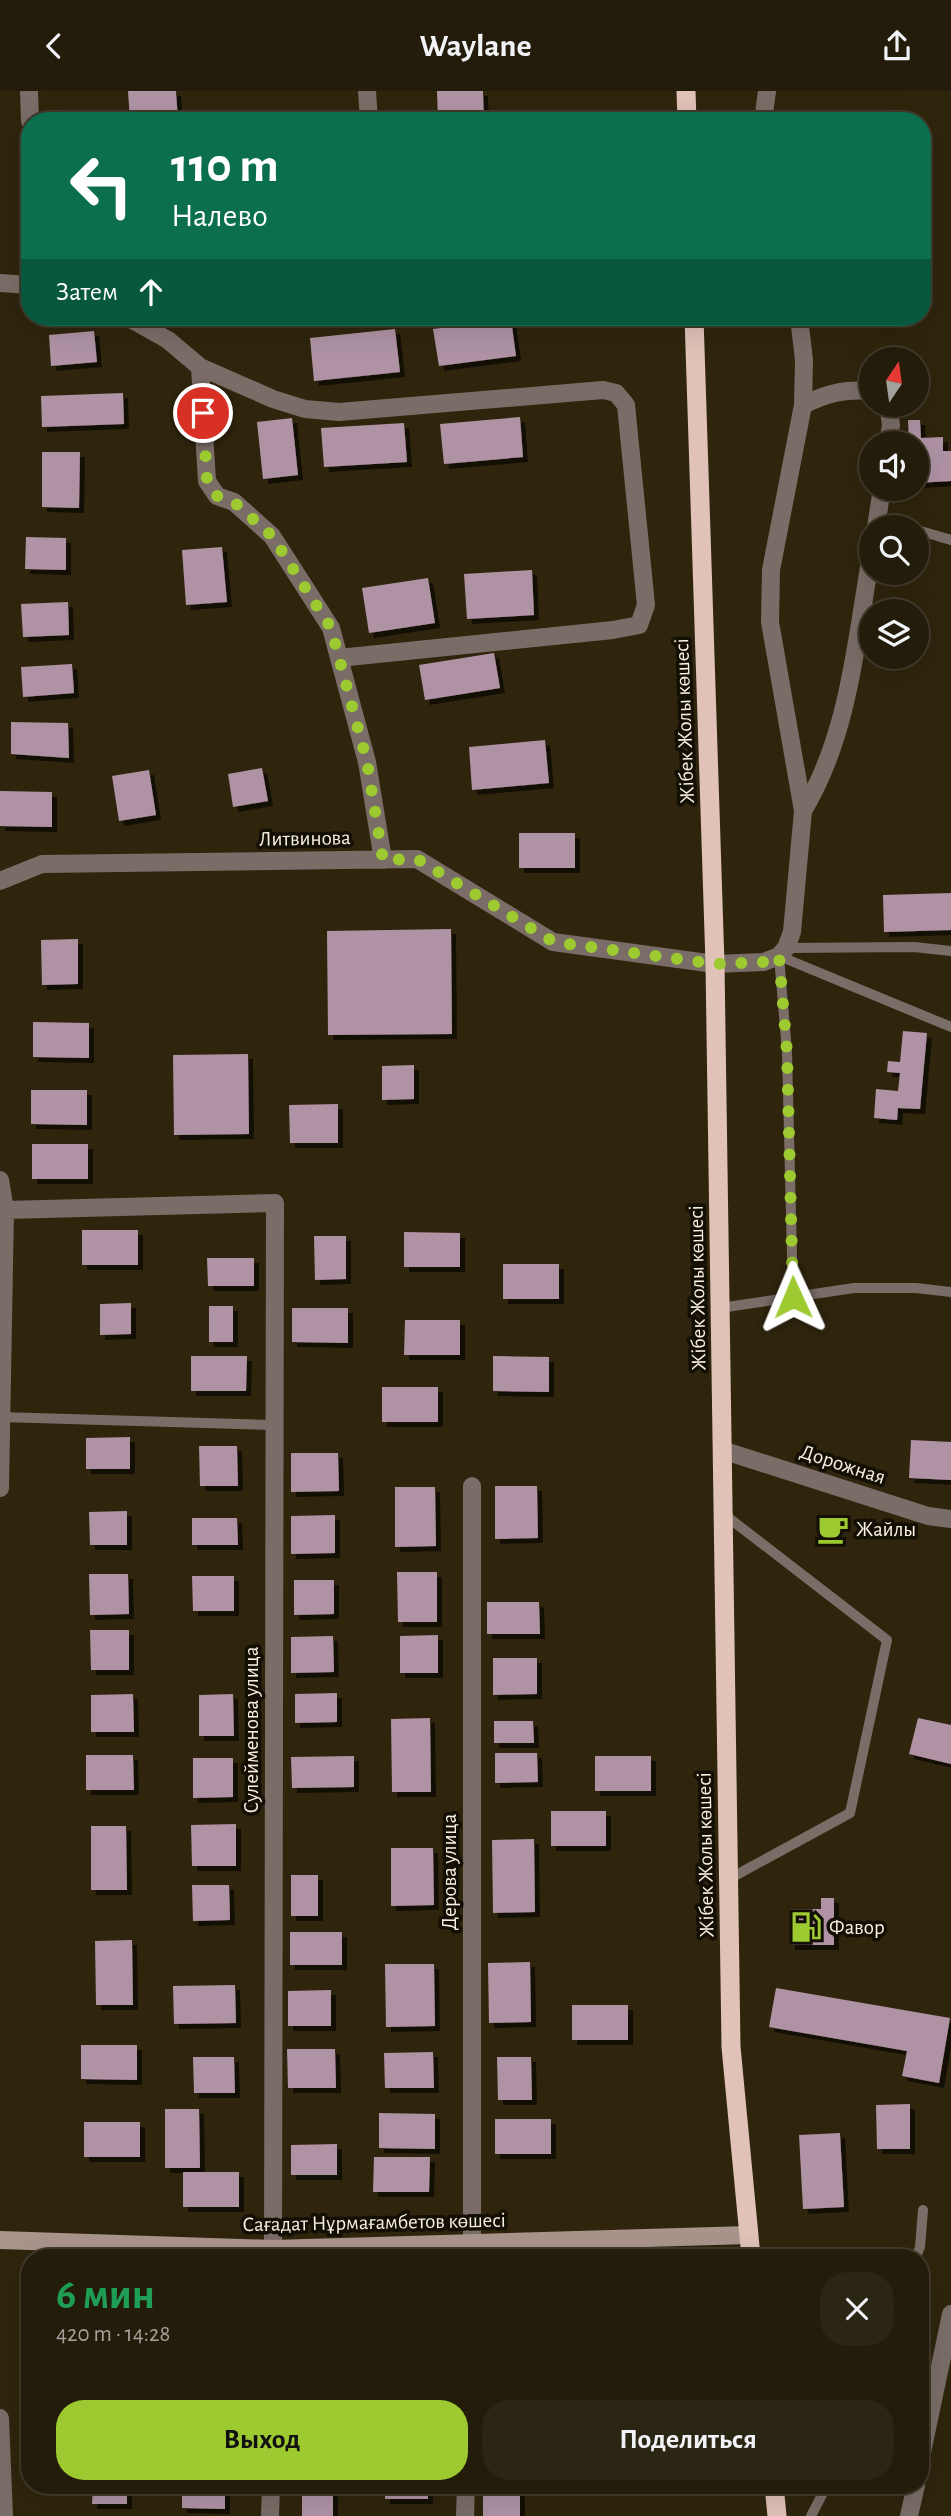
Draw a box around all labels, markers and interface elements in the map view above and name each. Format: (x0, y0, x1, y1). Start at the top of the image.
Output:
icon: back (35, 27, 73, 65)
icon: share (878, 27, 916, 65)
text: Waylane (419, 30, 532, 62)
icon: left (56, 140, 147, 231)
text: 110 m (171, 142, 279, 191)
text: Налево (171, 200, 268, 232)
icon: ahead (132, 273, 170, 311)
text: Затем (56, 279, 118, 305)
north arrow (859, 347, 929, 417)
map controls (859, 347, 929, 669)
pin (173, 383, 233, 443)
icon: arrive (184, 394, 222, 432)
button: sound (859, 431, 929, 501)
button: search (859, 515, 929, 585)
button: layers (859, 599, 929, 669)
street label: Жібек Жолы көшесі (671, 638, 698, 804)
street label: Литвинова (259, 827, 351, 850)
street label: Жібек Жолы көшесі (686, 1205, 709, 1371)
position arrow (756, 1260, 830, 1334)
street label: Дорожная (798, 1441, 888, 1488)
cafe icon: Жайлы (816, 1512, 850, 1546)
place label: Жайлы (856, 1519, 916, 1540)
street label: Сулейменова улица (241, 1646, 262, 1814)
street label: Жібек Жолы көшесі (694, 1772, 717, 1938)
street label: Дерова улица (439, 1813, 460, 1930)
fuel station icon: Фавор (789, 1910, 823, 1944)
place label: Фавор (829, 1917, 885, 1938)
street label: Сағадат Нұрмағамбетов көшесі (242, 2210, 506, 2235)
button: close (820, 2272, 894, 2346)
text: 6 мин (56, 2274, 155, 2316)
text: 420 m · 14:28 (56, 2323, 170, 2346)
button: Выход (56, 2400, 468, 2480)
button: Поделиться (482, 2400, 894, 2480)

